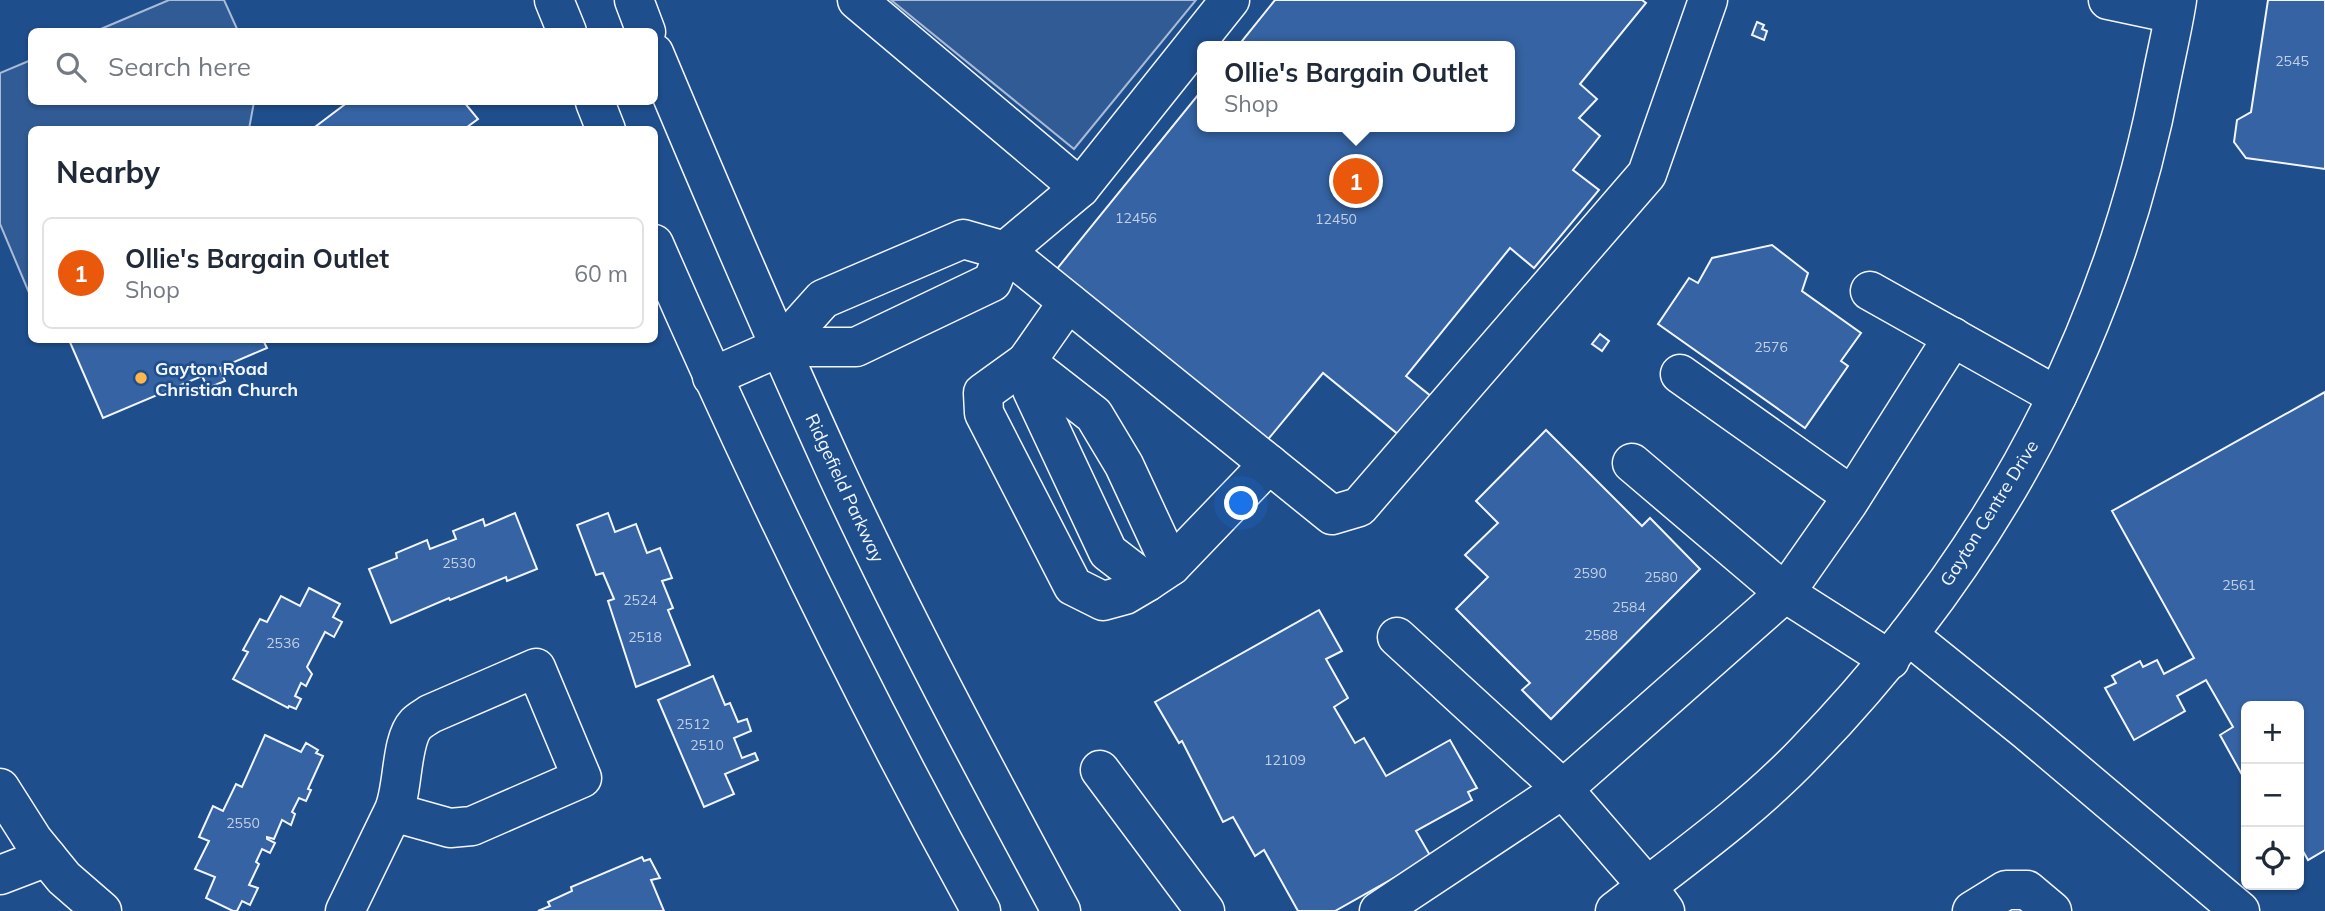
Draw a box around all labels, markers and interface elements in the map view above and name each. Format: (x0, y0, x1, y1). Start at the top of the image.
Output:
search box (28, 28, 658, 105)
popup (1197, 41, 1515, 132)
icon: search (52, 48, 90, 86)
text: Search here (108, 50, 251, 83)
house number: 2545 (2275, 52, 2309, 70)
text: Ollie's Bargain Outlet (1224, 56, 1488, 89)
text: Shop (1224, 89, 1279, 118)
text: Nearby (56, 153, 160, 191)
pin: 1 (1333, 155, 1379, 207)
house number: 12456 (1115, 209, 1157, 227)
house number: 12450 (1315, 210, 1357, 228)
text: Ollie's Bargain Outlet (125, 242, 389, 275)
text: 1 (74, 259, 88, 288)
text: 60 m (574, 259, 628, 288)
text: Shop (125, 275, 180, 304)
house number: 2576 (1754, 338, 1788, 356)
place label: Gayton Road Christian Church (155, 357, 298, 401)
marker: Gayton Road Christian Church (133, 370, 149, 386)
street label: Ridgefield Parkway (800, 410, 890, 566)
street label: Gayton Centre Drive (1935, 436, 2043, 590)
your location (1224, 486, 1258, 520)
house number: 2530 (442, 554, 476, 572)
house number: 2590 (1573, 564, 1607, 582)
house number: 2580 (1644, 568, 1678, 586)
house number: 2561 (2222, 576, 2256, 594)
house number: 2524 (623, 591, 657, 609)
house number: 2584 (1612, 598, 1646, 616)
house number: 2588 (1584, 626, 1618, 644)
house number: 2518 (628, 628, 662, 646)
house number: 2536 (266, 634, 300, 652)
map controls (2241, 701, 2304, 890)
button: + (2241, 701, 2304, 764)
house number: 2512 (676, 715, 710, 733)
house number: 2510 (690, 736, 724, 754)
house number: 12109 (1264, 751, 1306, 769)
button: − (2241, 764, 2304, 827)
house number: 2550 (226, 814, 260, 832)
button: locate (2241, 827, 2304, 890)

